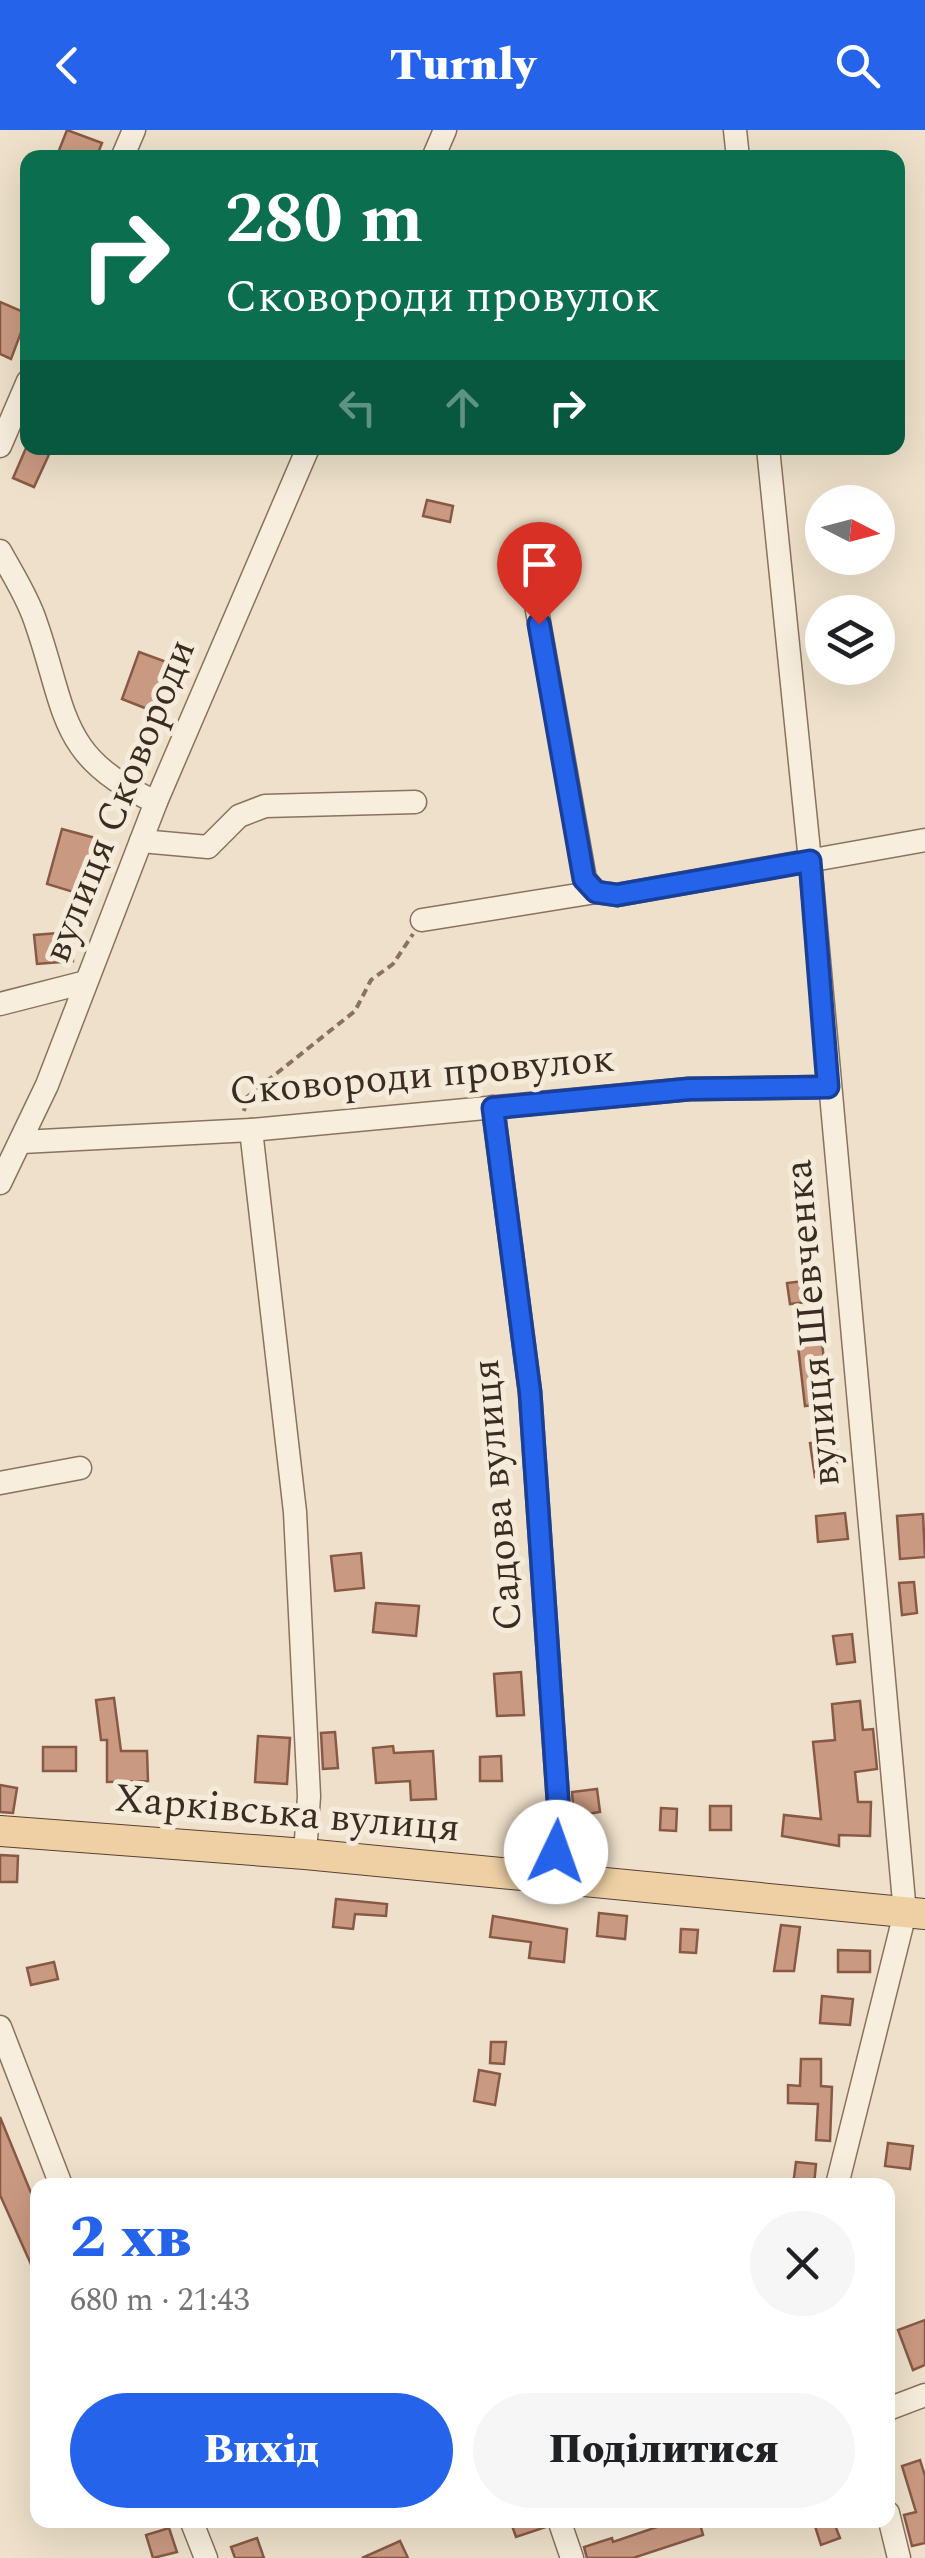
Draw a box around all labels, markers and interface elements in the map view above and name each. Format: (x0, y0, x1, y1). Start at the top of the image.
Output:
text: Turnly (390, 31, 535, 100)
icon: back (40, 38, 95, 93)
icon: search (830, 38, 885, 93)
text: 280 m (225, 167, 423, 273)
icon: right (60, 190, 190, 320)
text: Сковороди провулок (225, 263, 660, 332)
icon: left (330, 380, 385, 435)
icon: ahead (435, 380, 490, 435)
icon: right (540, 380, 595, 435)
north arrow (805, 485, 895, 575)
map controls (805, 485, 895, 685)
pin (497, 522, 582, 625)
icon: arrive (512, 537, 567, 592)
button: layers (805, 595, 895, 685)
street label: вулиця Сковороди (27, 630, 213, 972)
street label: Сковороди провулок (227, 1029, 617, 1123)
street label: вулиця Шевченка (768, 1157, 858, 1489)
street label: Садова вулиця (456, 1357, 540, 1633)
street label: Харківська вулиця (112, 1769, 462, 1859)
position arrow (504, 1800, 608, 1904)
text: 2 хв (70, 2192, 191, 2284)
button: close (750, 2211, 855, 2316)
text: 680 m · 21:43 (70, 2276, 250, 2325)
button: Вихід (70, 2393, 453, 2508)
button: Поділитися (473, 2393, 855, 2508)

